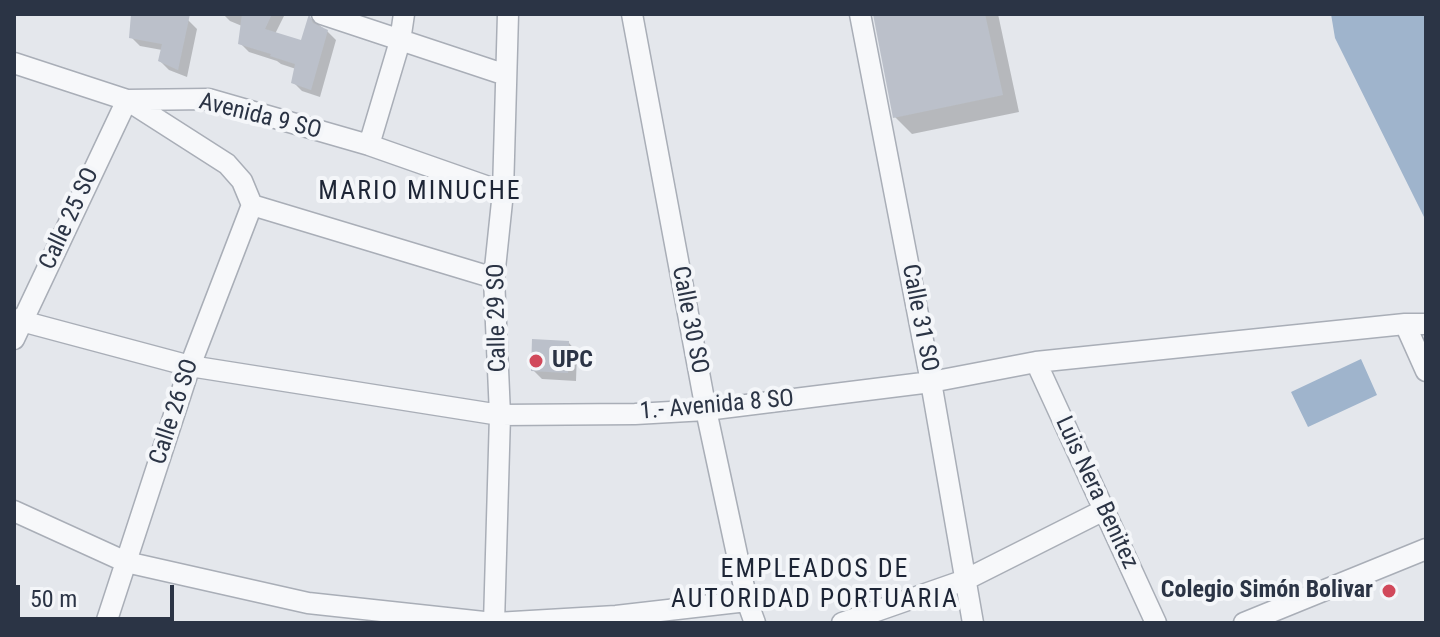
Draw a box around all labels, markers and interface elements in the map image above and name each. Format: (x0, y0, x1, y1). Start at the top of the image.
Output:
street label: Avenida 9 SO (196, 88, 324, 146)
street label: Calle 25 SO (34, 164, 106, 274)
district label: MARIO MINUCHE (318, 176, 522, 208)
street label: Calle 31 SO (894, 262, 944, 374)
street label: Calle 29 SO (483, 263, 513, 373)
street label: Calle 30 SO (664, 264, 714, 376)
place label: UPC (552, 347, 593, 375)
marker: UPC (527, 352, 545, 370)
street label: Calle 26 SO (144, 356, 206, 468)
street label: 1.- Avenida 8 SO (639, 385, 795, 427)
street label: Luis Nera Benitez (1048, 412, 1144, 574)
district label: EMPLEADOS DE AUTORIDAD PORTUARIA (671, 554, 959, 616)
scale bar (20, 569, 178, 619)
place label: Colegio Simón Bolivar (1161, 577, 1373, 605)
marker: Colegio Simón Bolivar (1380, 582, 1398, 600)
text: 50 m (30, 585, 77, 613)

